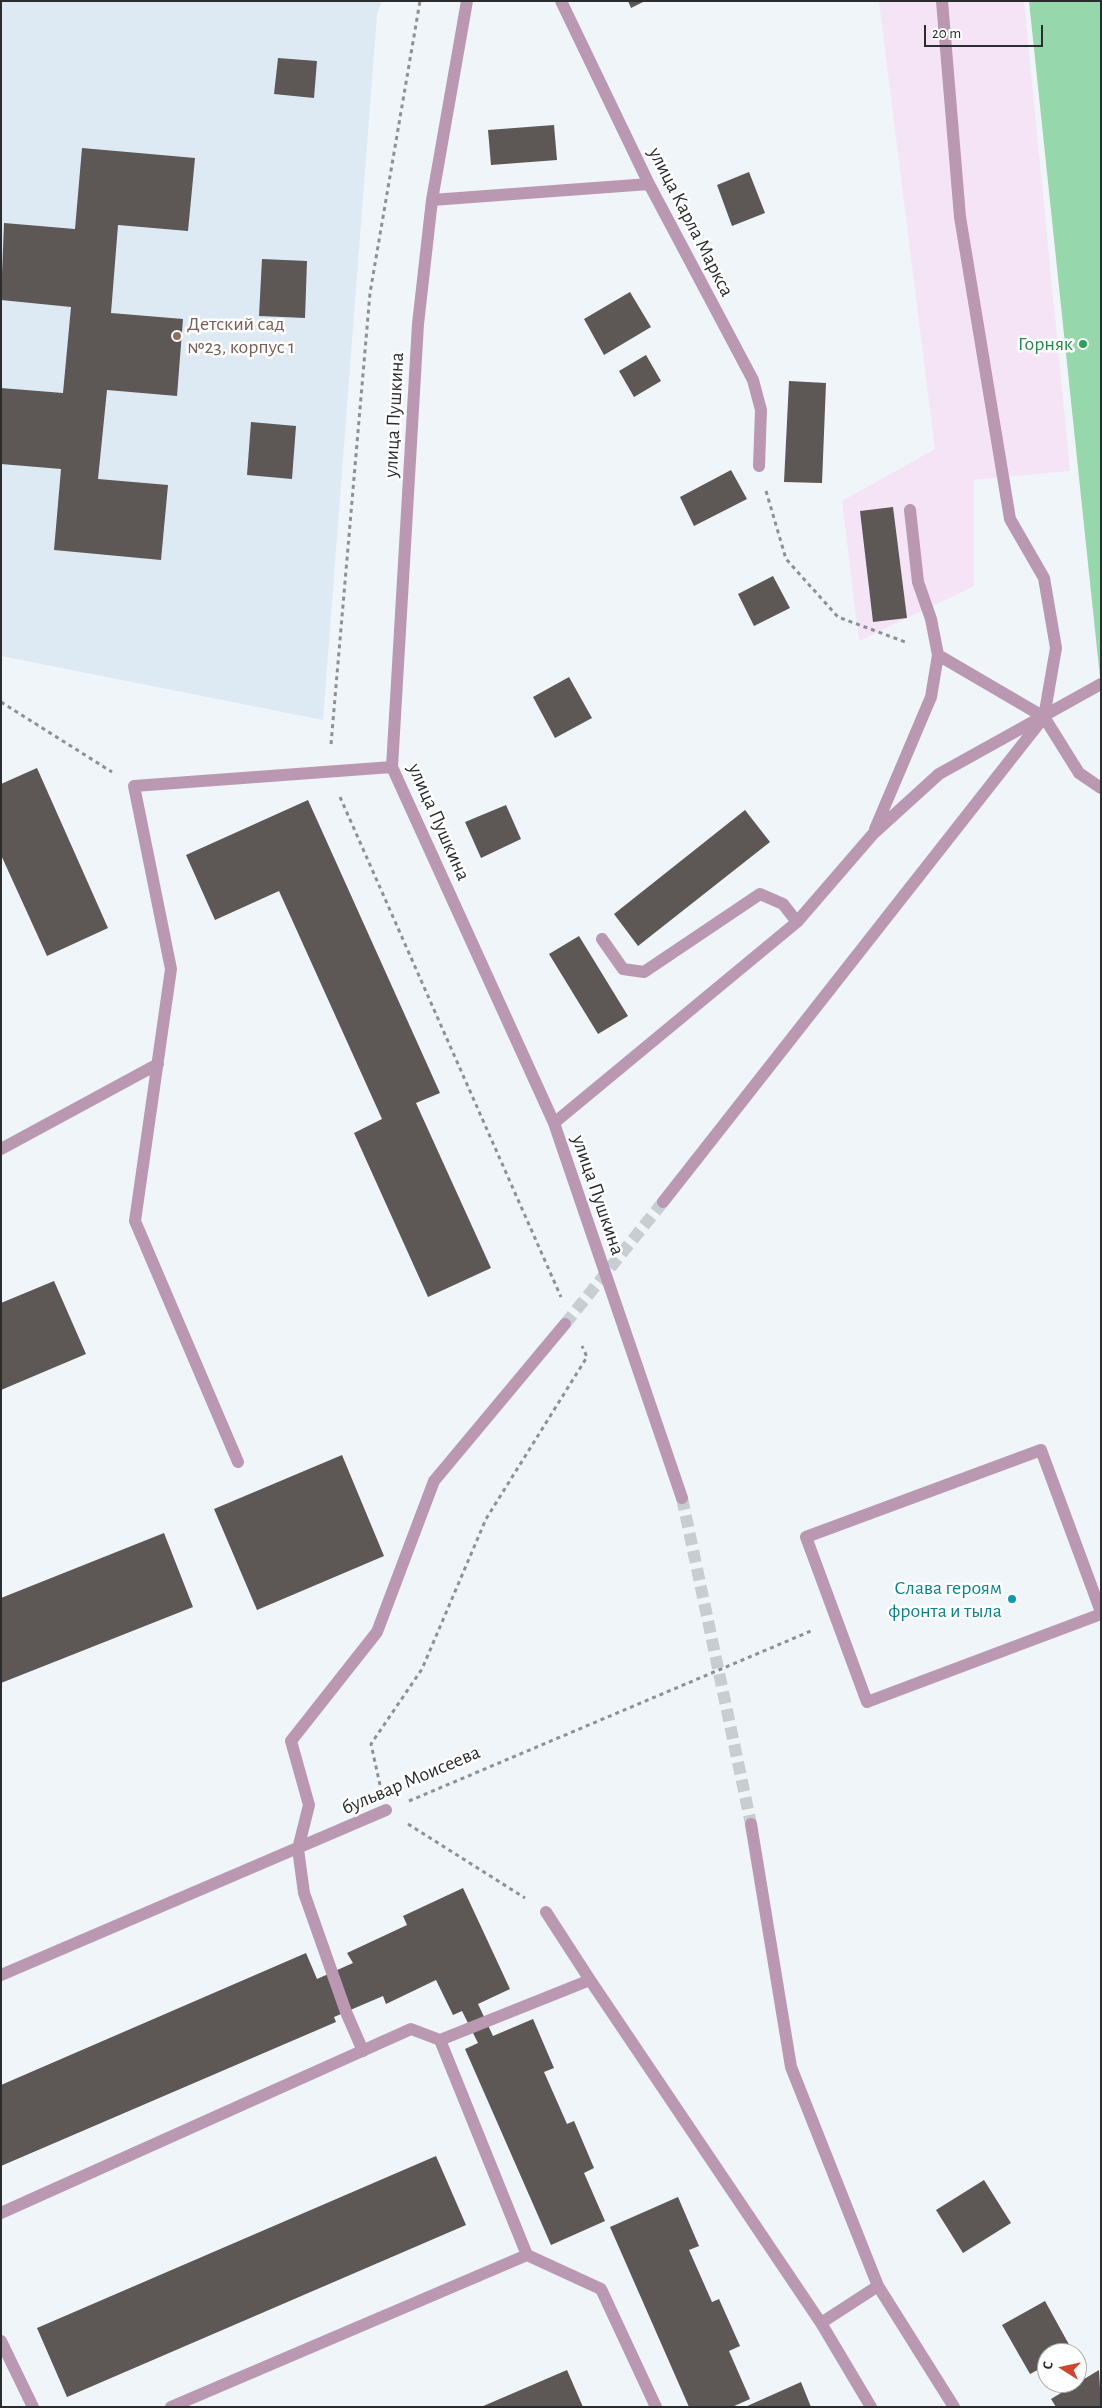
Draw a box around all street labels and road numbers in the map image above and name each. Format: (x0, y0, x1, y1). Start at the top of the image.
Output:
street label: улица Карла Маркса (643, 143, 739, 301)
street label: улица Пушкина (379, 352, 409, 478)
street label: улица Пушкина (403, 760, 475, 884)
street label: улица Пушкина (566, 1132, 630, 1258)
street label: бульвар Моисеева (338, 1740, 484, 1820)

